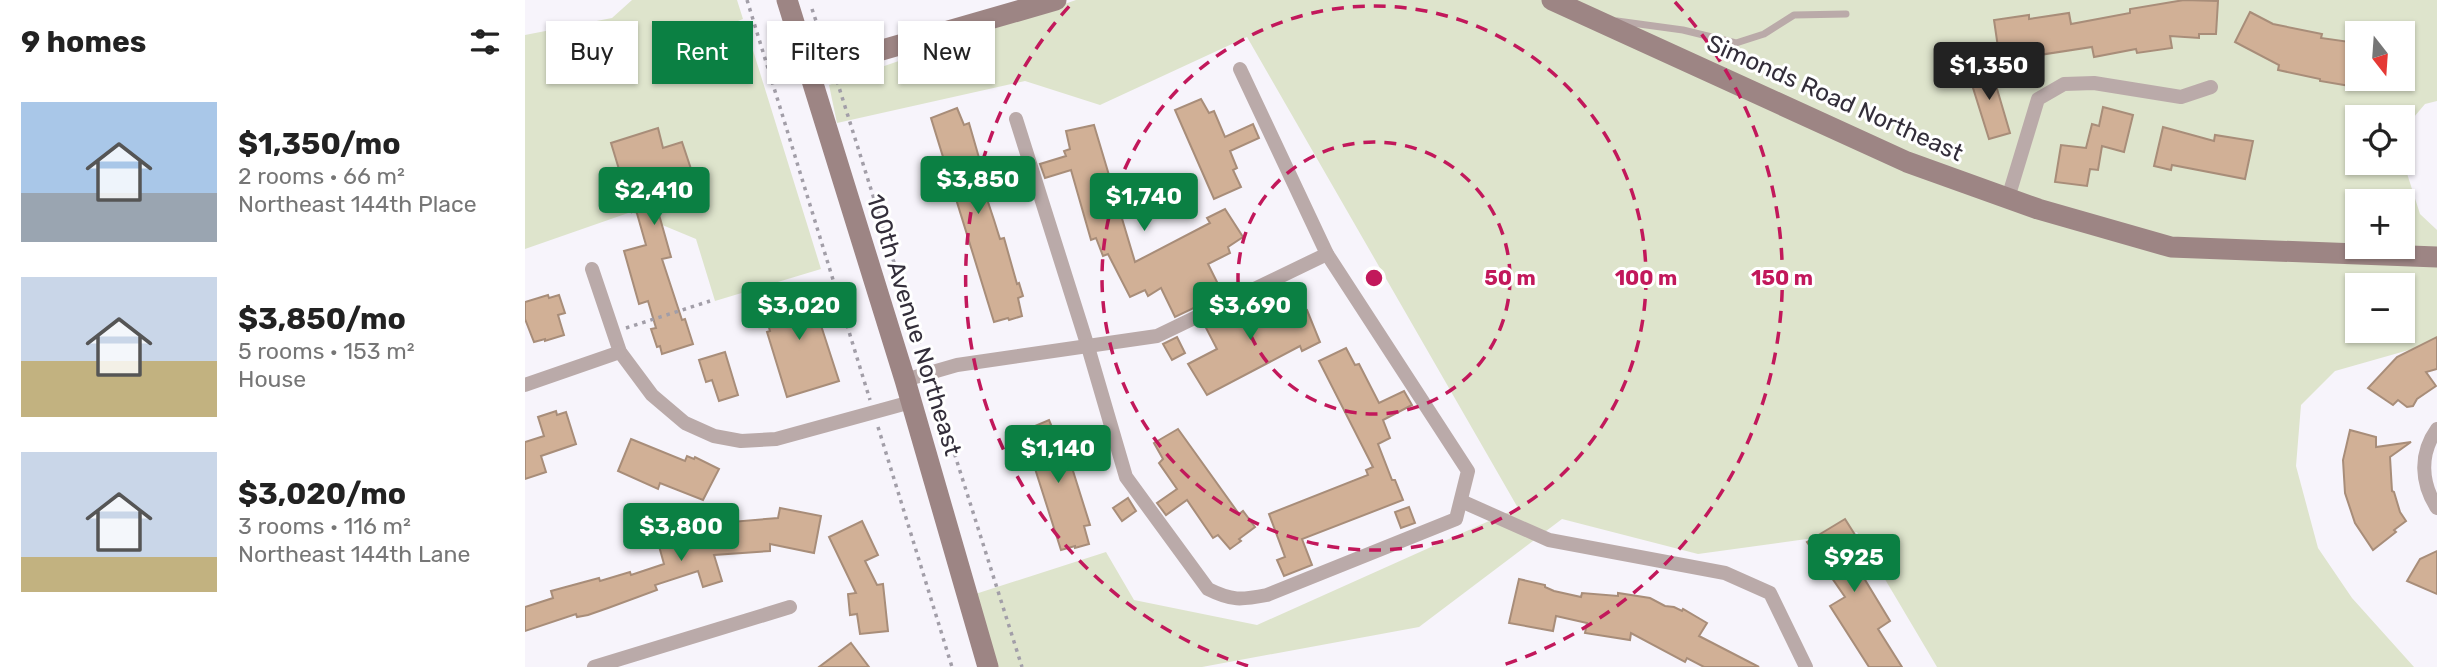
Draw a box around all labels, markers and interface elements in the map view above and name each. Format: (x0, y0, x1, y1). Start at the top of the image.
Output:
chip: Buy (546, 21, 638, 84)
chip: Rent (652, 21, 753, 84)
chip: Filters (767, 21, 884, 84)
chip: New (898, 21, 995, 84)
north arrow (2345, 21, 2415, 91)
map controls (2345, 21, 2415, 343)
icon: filters (466, 23, 504, 61)
text: 9 homes (21, 24, 146, 60)
street label: Simonds Road Northeast (1703, 29, 1967, 167)
pin: $1,350 (1932, 42, 2046, 102)
text: $1,350 (1950, 51, 2028, 79)
button: locate (2345, 105, 2415, 175)
text: $1,350/mo (238, 126, 401, 162)
icon: home (77, 130, 161, 214)
pin: $3,850 (921, 156, 1035, 216)
text: 2 rooms · 66 m² (238, 162, 405, 190)
text: $3,850 (937, 165, 1019, 193)
pin: $2,410 (597, 168, 711, 227)
pin: $1,740 (1087, 174, 1201, 233)
text: $2,410 (615, 176, 693, 204)
text: $1,740 (1106, 182, 1182, 210)
button: + (2345, 189, 2415, 259)
text: Northeast 144th Place (238, 190, 477, 218)
street label: 100th Avenue Northeast (861, 191, 967, 459)
text: 50 m (1484, 265, 1536, 290)
text: 100 m (1615, 265, 1677, 290)
text: 150 m (1751, 265, 1813, 290)
centre of rings (1362, 266, 1386, 290)
button: − (2345, 273, 2415, 343)
pin: $3,020 (742, 282, 856, 342)
pin: $3,690 (1193, 282, 1307, 342)
text: $3,020 (758, 291, 840, 319)
text: $3,690 (1209, 291, 1291, 319)
text: $3,850/mo (238, 301, 406, 337)
icon: home (77, 305, 161, 389)
text: 5 rooms · 153 m² (238, 337, 415, 365)
text: House (238, 365, 306, 393)
pin: $1,140 (1001, 426, 1115, 485)
text: $1,140 (1021, 434, 1095, 462)
text: $3,020/mo (238, 476, 406, 512)
icon: home (77, 480, 161, 564)
pin: $3,800 (624, 504, 738, 563)
text: 3 rooms · 116 m² (238, 512, 411, 540)
text: $3,800 (639, 512, 723, 540)
pin: $925 (1813, 534, 1895, 594)
text: Northeast 144th Lane (238, 540, 470, 568)
text: $925 (1824, 543, 1884, 571)

